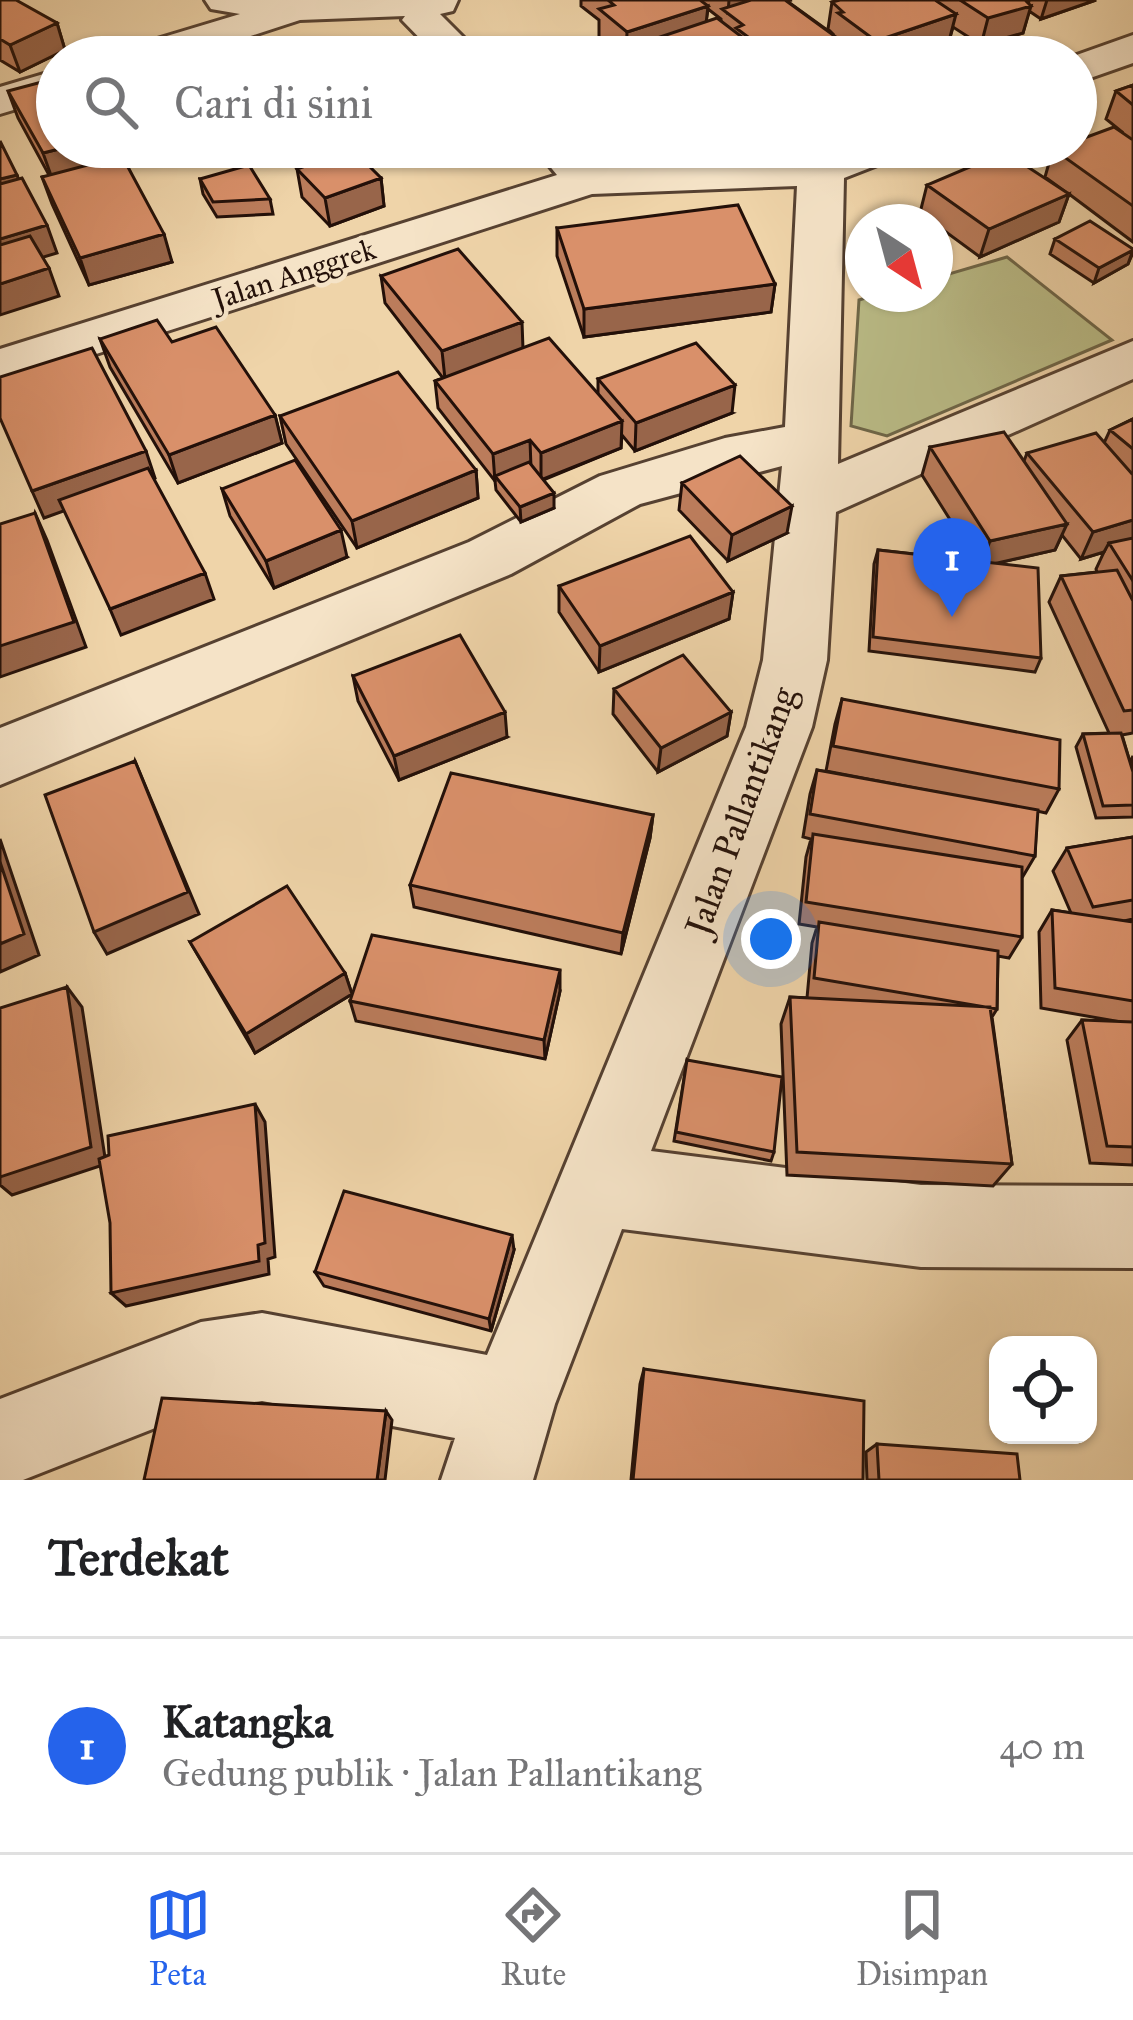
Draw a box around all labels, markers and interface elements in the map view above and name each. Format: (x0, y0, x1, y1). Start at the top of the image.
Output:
search box (36, 36, 1097, 168)
icon: search (78, 69, 144, 135)
text: Cari di sini (174, 75, 373, 130)
north arrow (845, 204, 953, 312)
street label: Jalan Anggrek (205, 231, 380, 318)
pin: 1 (913, 518, 991, 617)
street label: Jalan Pallantikang (674, 681, 806, 945)
your location (741, 909, 801, 969)
map controls (989, 1336, 1097, 1444)
button: locate (989, 1336, 1097, 1444)
text: Terdekat (48, 1527, 229, 1589)
text: Katangka (162, 1694, 333, 1749)
text: 1 (79, 1722, 95, 1770)
text: 40 m (999, 1722, 1085, 1770)
text: Gedung publik · Jalan Pallantikang (162, 1749, 701, 1797)
tab: Peta (145, 1882, 211, 1994)
tab: Rute (500, 1882, 566, 1994)
tab: Disimpan (856, 1882, 988, 1994)

